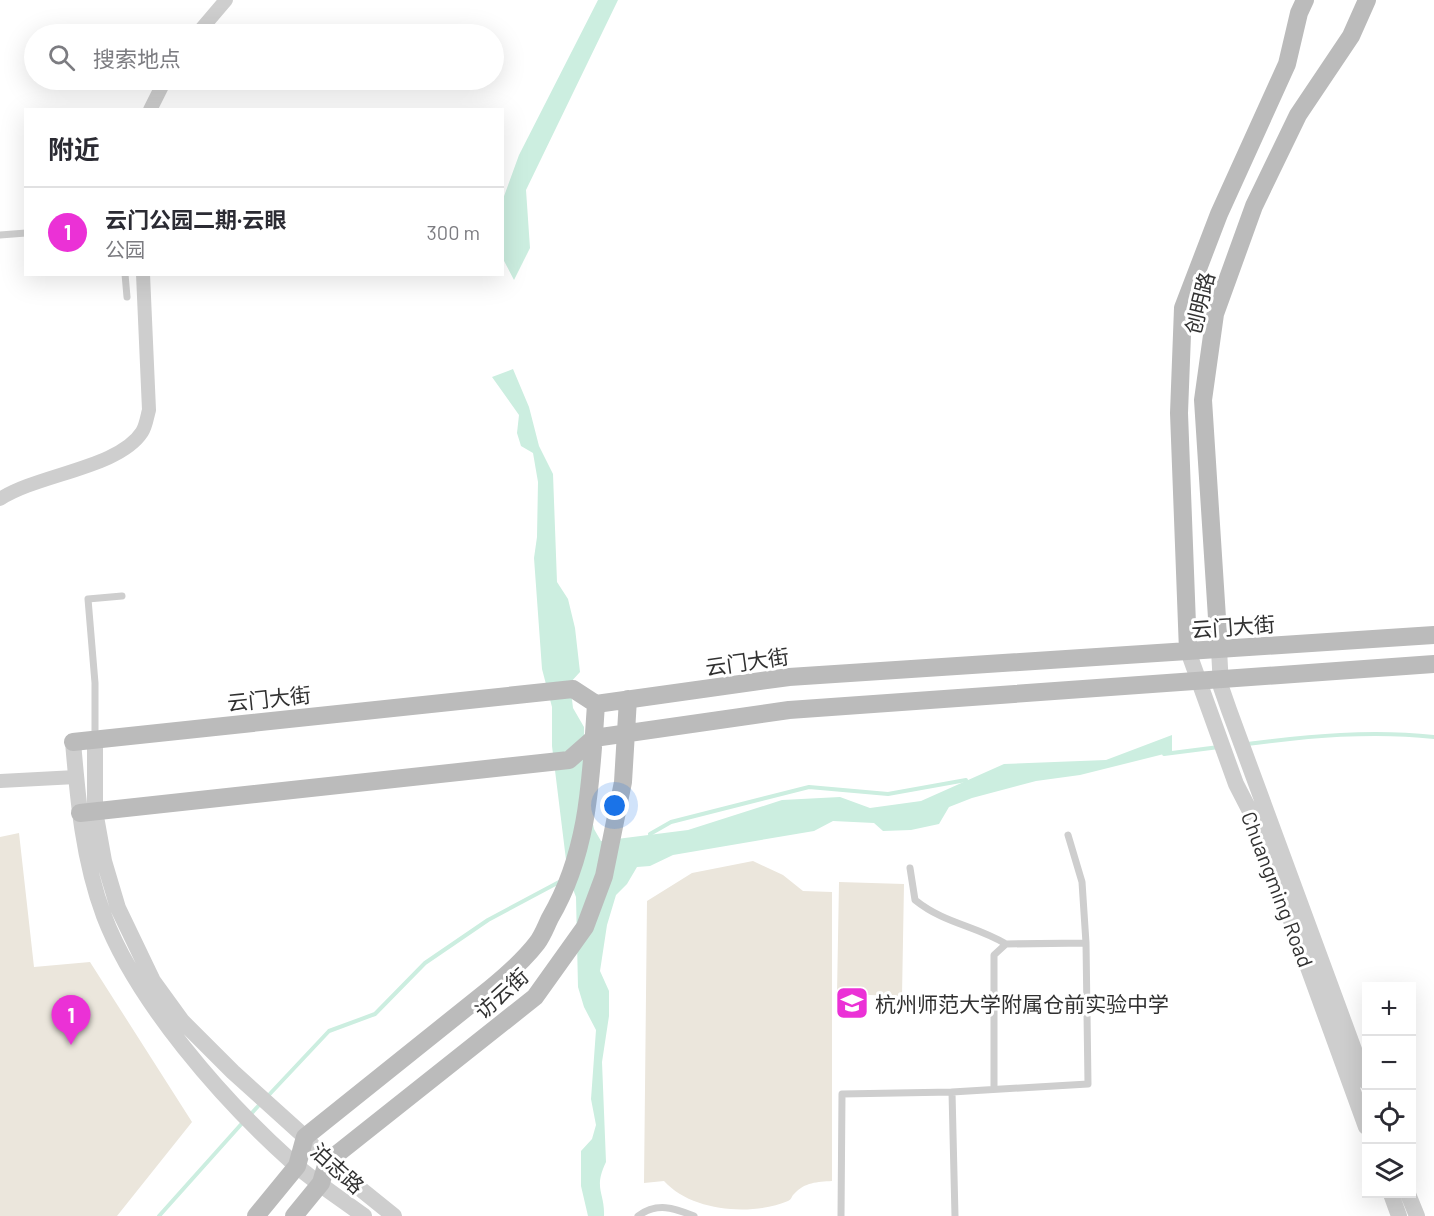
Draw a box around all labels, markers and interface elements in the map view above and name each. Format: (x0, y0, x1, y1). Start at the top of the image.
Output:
search box (24, 24, 504, 90)
icon: search (45, 41, 78, 74)
text: 搜索地点 (93, 45, 181, 71)
text: 附近 (48, 133, 100, 164)
text: 云门公园二期·云眼 (105, 206, 286, 232)
text: 1 (64, 220, 71, 244)
text: 300 m (427, 220, 480, 244)
text: 公园 (105, 237, 145, 261)
street label: 创明路 (1179, 269, 1219, 337)
street label: 云门大街 (1190, 611, 1276, 641)
street label: 云门大街 (704, 643, 790, 679)
street label: 云门大街 (226, 681, 312, 715)
your location (600, 791, 629, 820)
street label: Chuangming Road (1237, 808, 1319, 970)
street label: 访云街 (469, 963, 533, 1023)
map controls (1362, 982, 1416, 1198)
button: + (1362, 982, 1416, 1036)
school or university icon: 杭州师范大学附属仓前实验中学 (834, 985, 870, 1021)
place label: 杭州师范大学附属仓前实验中学 (875, 991, 1169, 1016)
pin: 1 (52, 996, 90, 1045)
button: − (1362, 1036, 1416, 1090)
button: locate (1362, 1090, 1416, 1144)
street label: 泊志路 (306, 1138, 370, 1198)
button: layers (1362, 1144, 1416, 1198)

